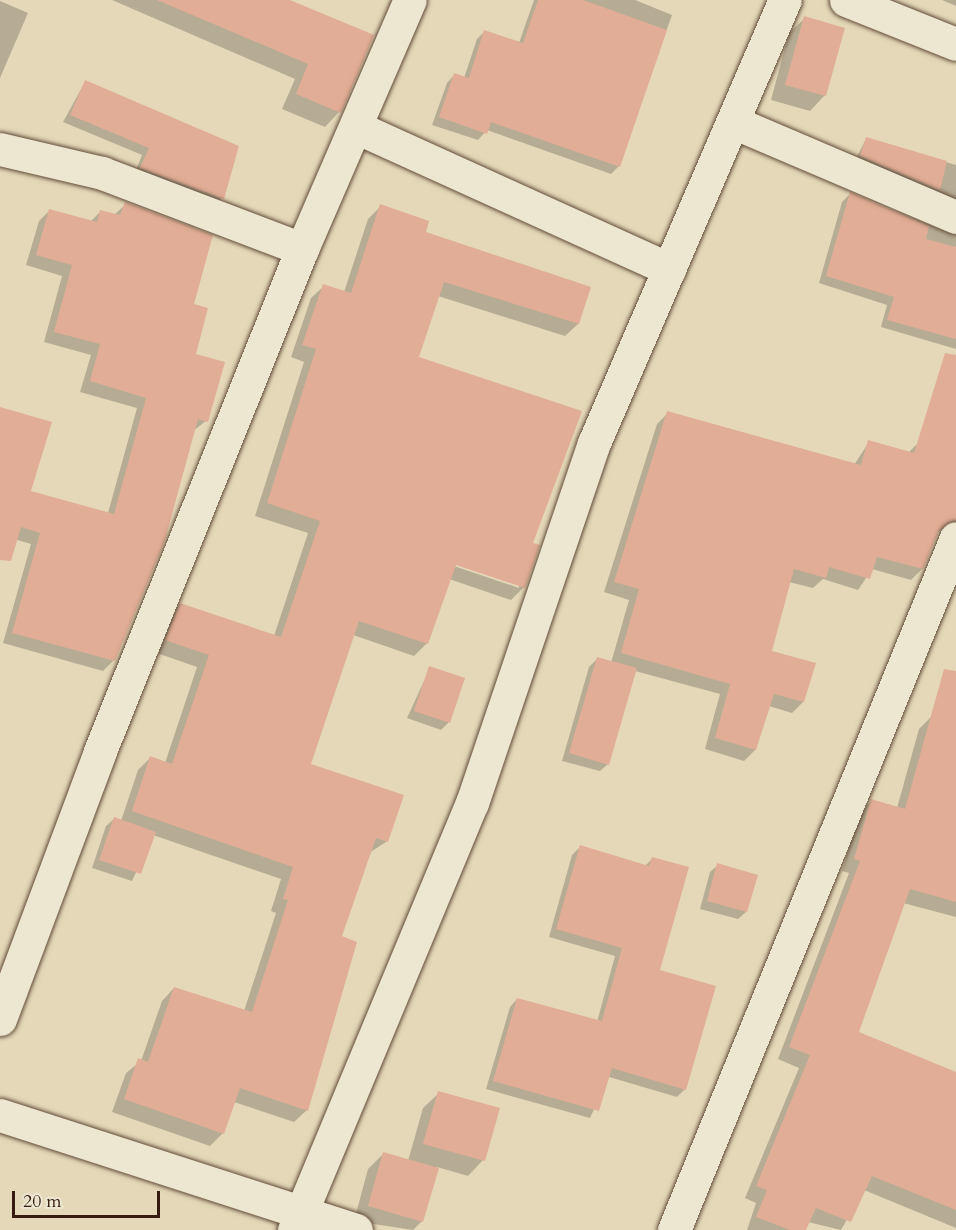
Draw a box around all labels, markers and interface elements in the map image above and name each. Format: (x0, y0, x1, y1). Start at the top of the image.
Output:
scale bar (15, 1179, 164, 1217)
text: 20 m (23, 1189, 62, 1214)

